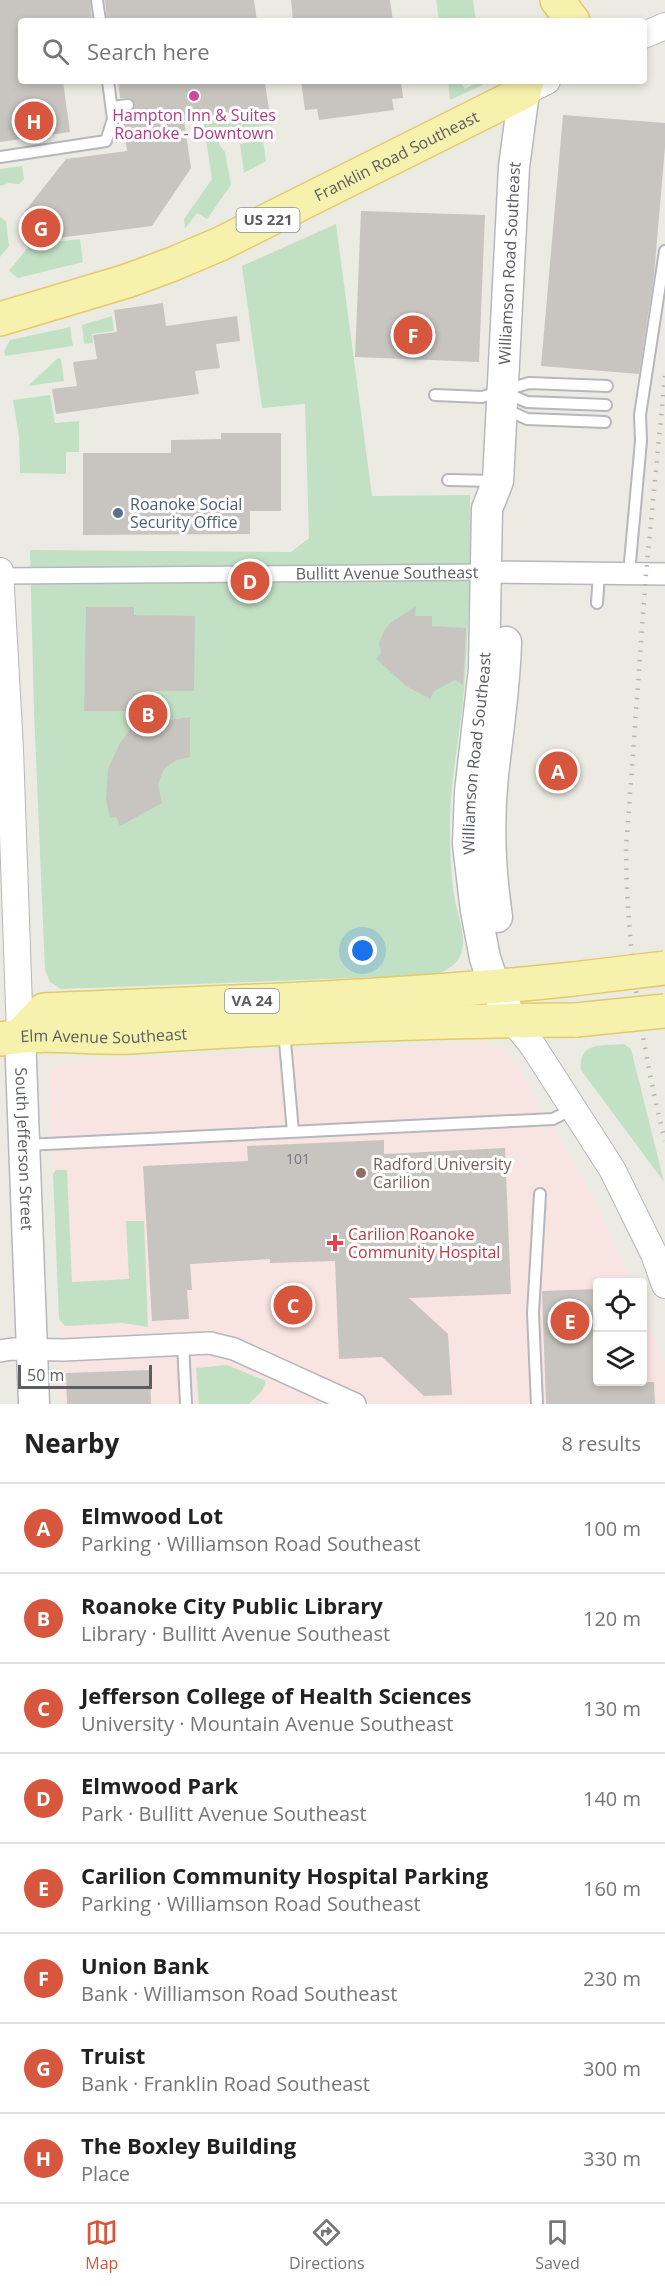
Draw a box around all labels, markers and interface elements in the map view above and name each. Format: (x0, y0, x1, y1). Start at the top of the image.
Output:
search box (18, 18, 647, 84)
icon: search (39, 35, 72, 68)
text: Search here (87, 36, 210, 66)
marker: Hampton Inn & Suites Roanoke - Downtown (187, 89, 201, 103)
pin: H (15, 98, 54, 144)
place label: Hampton Inn & Suites Roanoke - Downtown (112, 104, 276, 144)
street label: Franklin Road Southeast (311, 105, 483, 206)
street label: Williamson Road Southeast (493, 160, 526, 365)
pin: G (22, 206, 60, 250)
road number: US 221 (236, 208, 300, 232)
pin: F (394, 312, 432, 358)
place label: Roanoke Social Security Office (130, 493, 242, 533)
marker: Roanoke Social Security Office (111, 506, 125, 520)
pin: D (230, 558, 270, 604)
street label: Bullitt Avenue Southeast (296, 561, 479, 585)
street label: Williamson Road Southeast (457, 652, 495, 856)
pin: B (128, 692, 168, 736)
pin: A (538, 748, 578, 794)
your location (348, 936, 377, 965)
road number: VA 24 (225, 989, 279, 1013)
street label: Elm Avenue Southeast (20, 1022, 188, 1048)
street label: South Jefferson Street (10, 1067, 38, 1231)
house number: 101 (286, 1149, 310, 1168)
place label: Radford University Carilion (373, 1153, 512, 1193)
marker: Radford University Carilion (354, 1166, 368, 1180)
place label: Carilion Roanoke Community Hospital (348, 1223, 500, 1263)
marker: Carilion Roanoke Community Hospital (326, 1234, 344, 1252)
map controls (593, 1278, 647, 1386)
button: locate (593, 1278, 647, 1332)
pin: C (274, 1282, 312, 1328)
pin: E (550, 1298, 590, 1344)
button: layers (593, 1332, 647, 1386)
scale bar (18, 1362, 152, 1390)
text: 50 m (27, 1364, 64, 1386)
text: Nearby (24, 1425, 119, 1461)
text: 8 results (561, 1430, 641, 1457)
text: Elmwood Lot (81, 1500, 223, 1530)
text: A (37, 1515, 50, 1542)
text: 100 m (583, 1515, 641, 1542)
text: Parking · Williamson Road Southeast (81, 1530, 421, 1557)
text: Roanoke City Public Library (81, 1590, 383, 1620)
text: B (37, 1605, 50, 1632)
text: 120 m (583, 1605, 641, 1632)
text: Library · Bullitt Avenue Southeast (81, 1620, 390, 1647)
text: Jefferson College of Health Sciences (81, 1680, 472, 1710)
text: C (37, 1695, 50, 1722)
text: 130 m (583, 1695, 641, 1722)
text: University · Mountain Avenue Southeast (81, 1710, 453, 1737)
text: Elmwood Park (81, 1770, 238, 1800)
text: D (36, 1785, 51, 1812)
text: 140 m (583, 1785, 641, 1812)
text: Park · Bullitt Avenue Southeast (81, 1800, 367, 1827)
text: Carilion Community Hospital Parking (81, 1860, 488, 1890)
text: E (38, 1875, 49, 1902)
text: 160 m (583, 1875, 641, 1902)
text: Parking · Williamson Road Southeast (81, 1890, 421, 1917)
text: Union Bank (81, 1950, 209, 1980)
text: F (38, 1965, 49, 1992)
text: 230 m (583, 1965, 641, 1992)
text: Bank · Williamson Road Southeast (81, 1980, 397, 2007)
text: Truist (81, 2040, 145, 2070)
text: G (36, 2055, 51, 2082)
text: 300 m (583, 2055, 641, 2082)
text: Bank · Franklin Road Southeast (81, 2070, 370, 2097)
text: The Boxley Building (81, 2130, 296, 2160)
text: H (36, 2145, 51, 2172)
text: 330 m (583, 2145, 641, 2172)
text: Place (81, 2160, 130, 2187)
tab: Map (85, 2216, 118, 2274)
tab: Directions (289, 2216, 365, 2274)
tab: Saved (535, 2216, 580, 2274)

